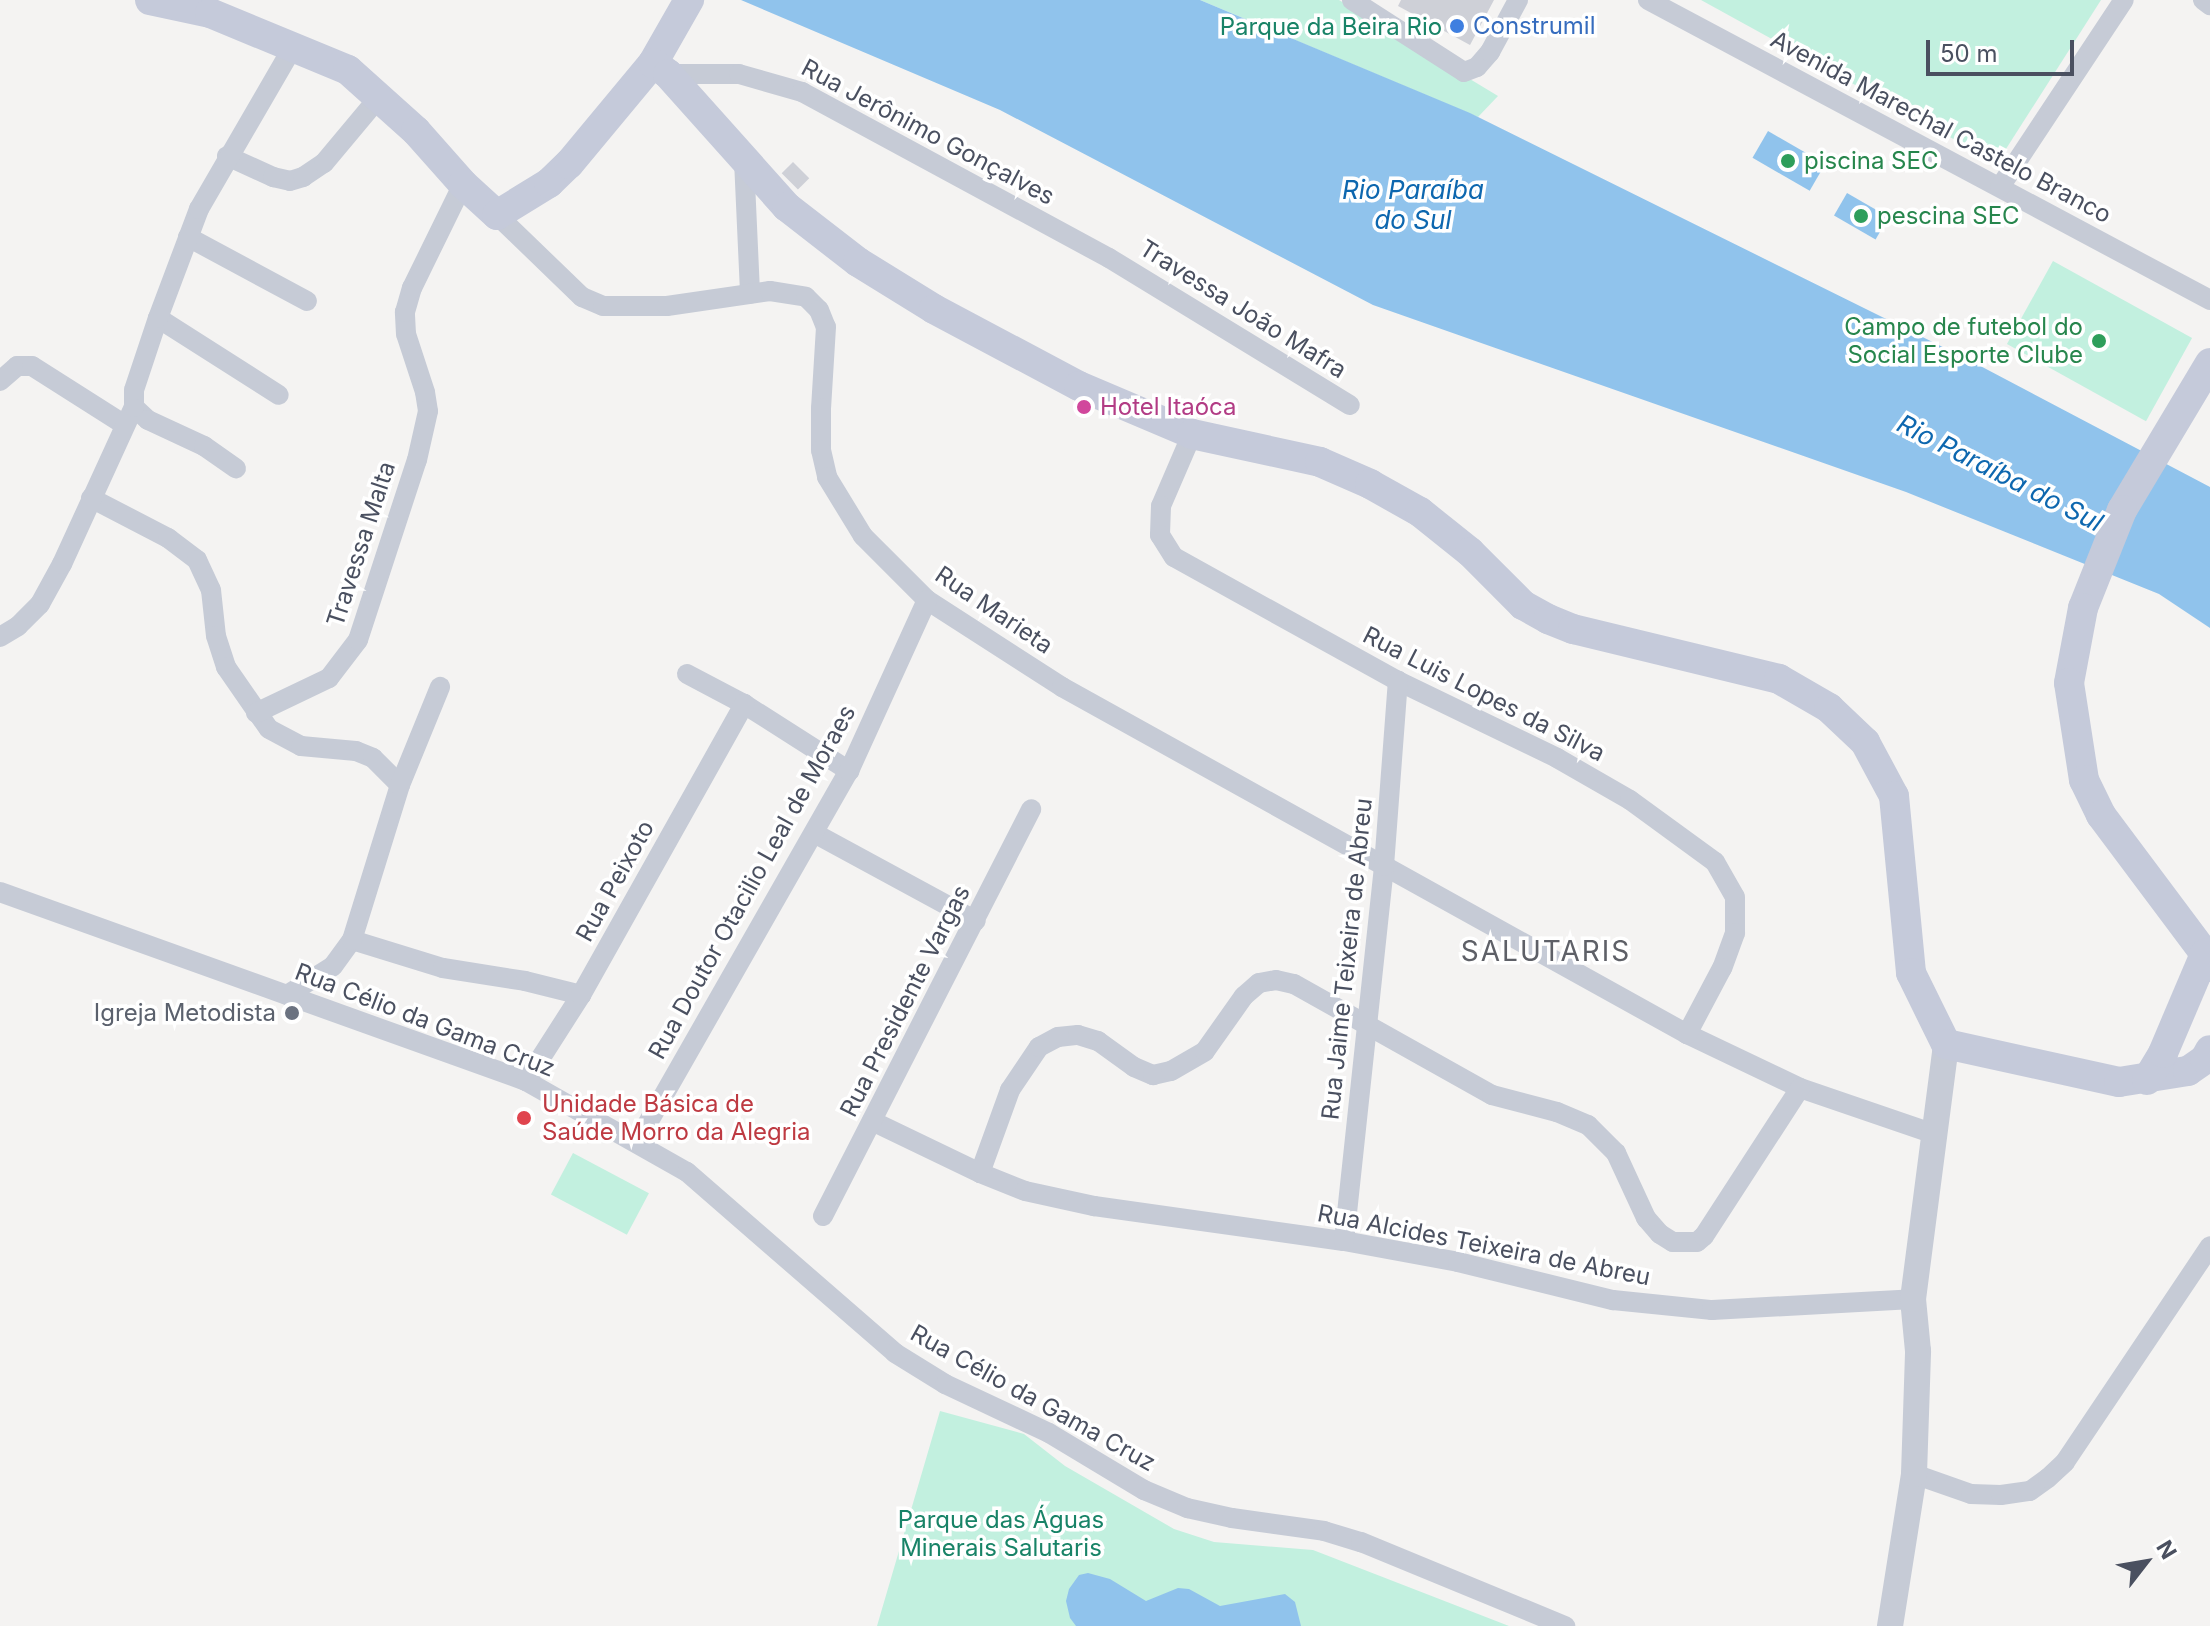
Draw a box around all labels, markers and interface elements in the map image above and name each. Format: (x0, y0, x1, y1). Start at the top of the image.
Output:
place label: Construmil (1473, 12, 1595, 40)
park label: Parque da Beira Rio (1220, 13, 1442, 41)
marker: Construmil (1448, 17, 1466, 35)
scale bar (1930, 24, 2078, 74)
street label: Avenida Marechal Castelo Branco (1766, 25, 2116, 229)
text: 50 m (1940, 39, 1998, 68)
street label: Rua Jerônimo Gonçalves (797, 53, 1059, 211)
place label: piscina SEC (1804, 147, 1938, 175)
marker: piscina SEC (1779, 152, 1797, 170)
water label: Rio Paraíba do Sul (1342, 174, 1484, 236)
place label: pescina SEC (1877, 202, 2020, 230)
marker: pescina SEC (1852, 207, 1870, 225)
street label: Travessa João Mafra (1134, 234, 1352, 384)
place label: Campo de futebol do Social Esporte Clube (1844, 313, 2083, 369)
marker: Campo de futebol do Social Esporte Clube (2090, 332, 2108, 350)
place label: Hotel Itaóca (1100, 393, 1236, 421)
marker: Hotel Itaóca (1075, 398, 1093, 416)
water label: Rio Paraíba do Sul (1892, 408, 2108, 538)
street label: Travessa Malta (321, 458, 401, 630)
street label: Rua Marieta (930, 560, 1058, 660)
street label: Rua Luis Lopes da Silva (1358, 620, 1610, 768)
street label: Rua Doutor Otacilio Leal de Moraes (642, 700, 862, 1064)
street label: Rua Jaime Teixeira de Abreu (1316, 797, 1378, 1121)
street label: Rua Peixoto (570, 815, 660, 947)
street label: Rua Presidente Vargas (834, 880, 976, 1122)
district label: SALUTARIS (1461, 934, 1631, 968)
street label: Rua Célio da Gama Cruz (291, 957, 559, 1083)
place label: Igreja Metodista (94, 999, 276, 1027)
marker: Igreja Metodista (283, 1004, 301, 1022)
place label: Unidade Básica de Saúde Morro da Alegria (542, 1090, 810, 1146)
marker: Unidade Básica de Saúde Morro da Alegria (513, 1107, 535, 1129)
street label: Rua Alcides Teixeira de Abreu (1315, 1199, 1653, 1291)
street label: Rua Célio da Gama Cruz (905, 1319, 1161, 1477)
park label: Parque das Águas Minerais Salutaris (898, 1506, 1104, 1562)
north arrow (2106, 1522, 2186, 1602)
text: N (2151, 1536, 2182, 1564)

